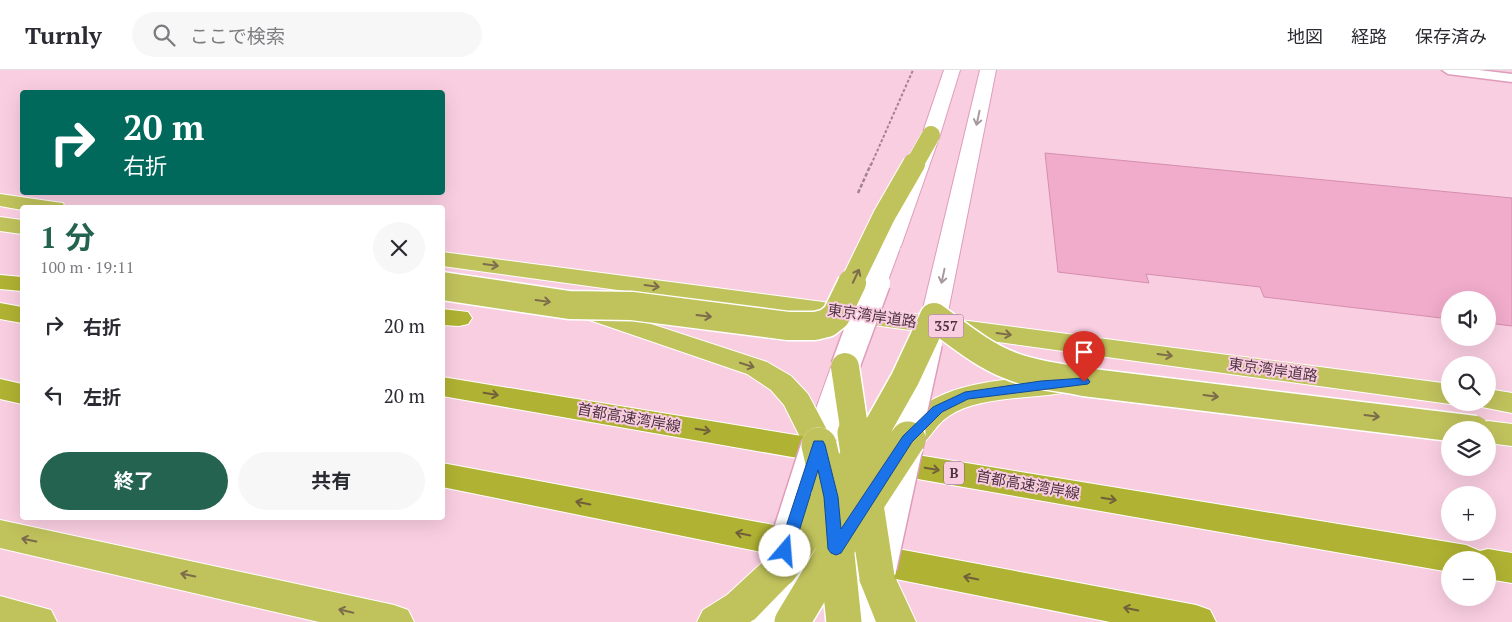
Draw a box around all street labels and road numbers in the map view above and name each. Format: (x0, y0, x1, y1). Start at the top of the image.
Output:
street label: 東京湾岸道路 (826, 299, 918, 331)
road number: 357 (928, 315, 964, 338)
street label: 東京湾岸道路 (1227, 353, 1319, 385)
street label: 首都高速湾岸線 (576, 398, 683, 436)
road number: B (944, 462, 964, 484)
street label: 首都高速湾岸線 (975, 465, 1082, 503)

